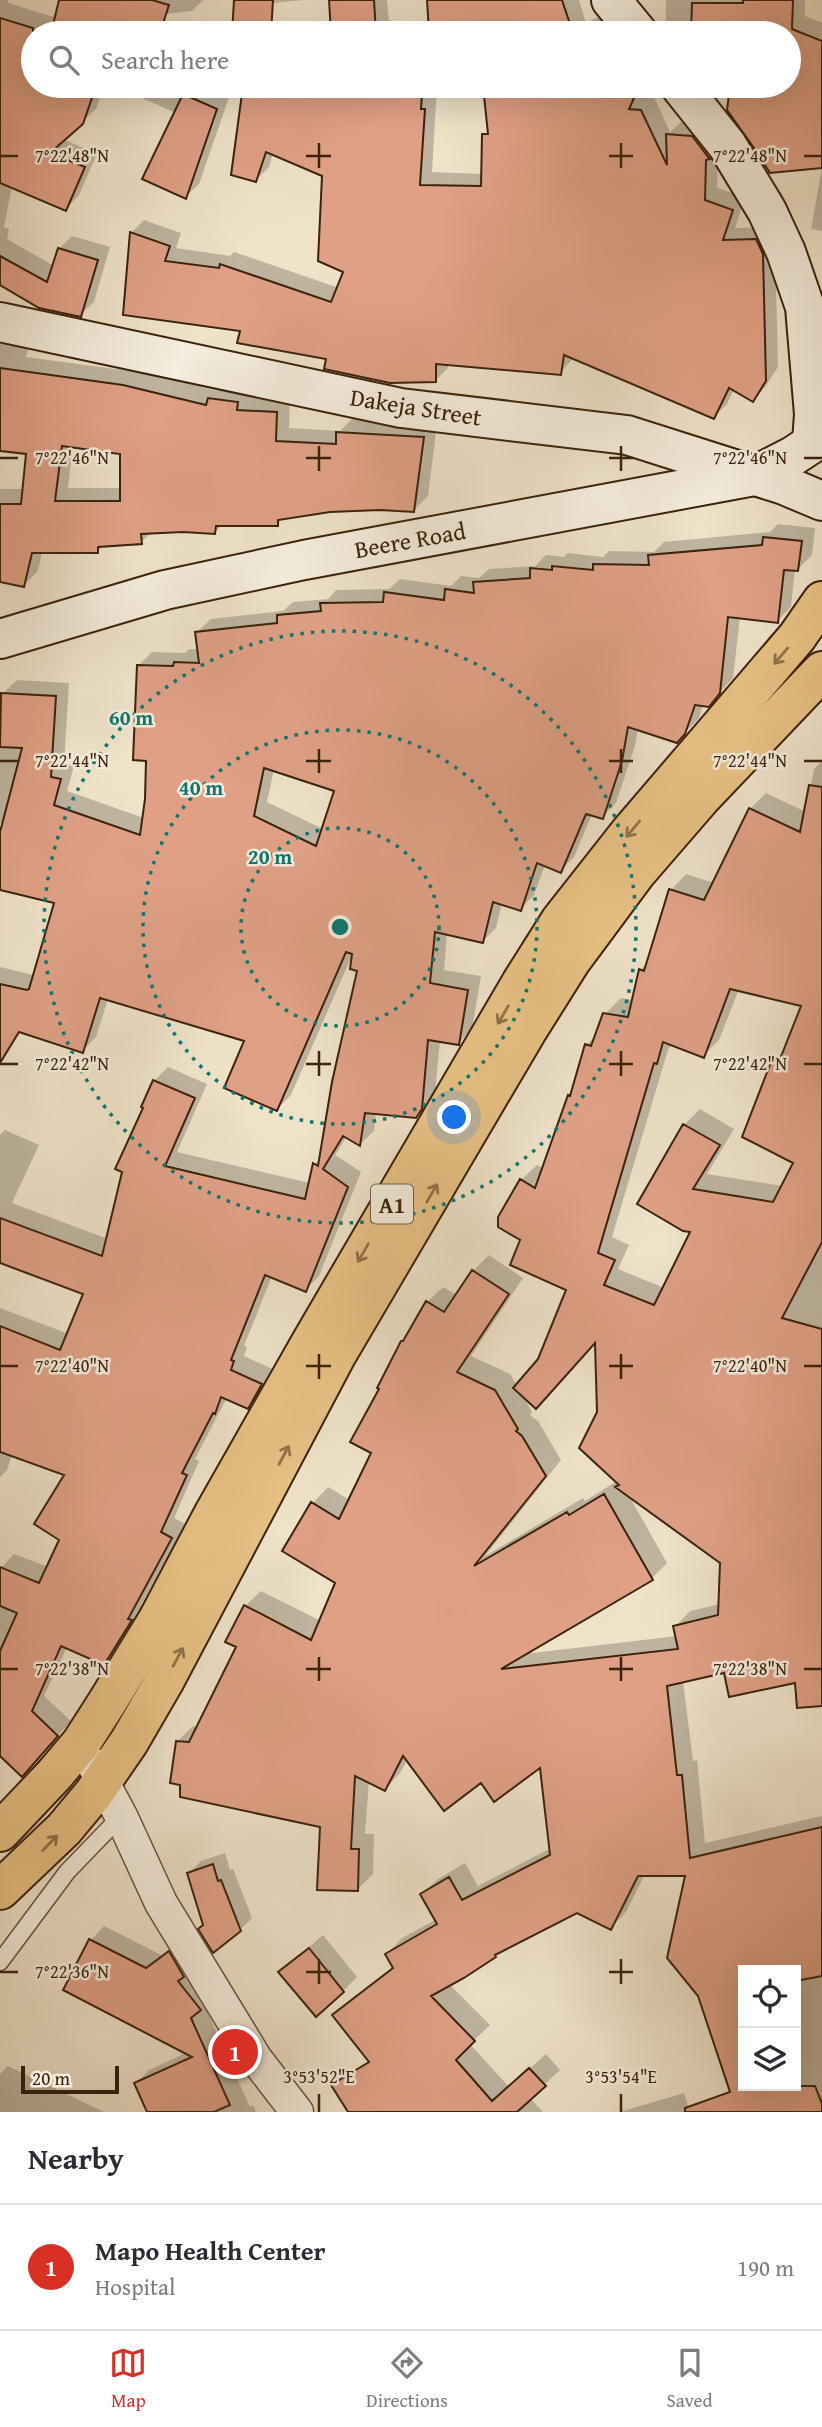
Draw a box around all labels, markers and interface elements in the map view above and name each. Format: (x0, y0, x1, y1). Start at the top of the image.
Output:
search box (21, 21, 801, 98)
text: Search here (101, 40, 229, 79)
icon: search (45, 41, 83, 79)
text: 7°22'48"N (35, 142, 109, 169)
text: 7°22'48"N (713, 142, 787, 169)
street label: Dakeja Street (348, 379, 485, 435)
text: 7°22'46"N (35, 444, 109, 471)
text: 7°22'46"N (713, 444, 787, 471)
street label: Beere Road (352, 513, 469, 567)
one-way arrow (773, 647, 789, 665)
text: 60 m (109, 702, 153, 733)
text: 7°22'44"N (35, 747, 109, 774)
text: 7°22'44"N (713, 747, 787, 774)
text: 40 m (179, 772, 223, 803)
one-way arrow (625, 820, 641, 838)
text: 20 m (248, 841, 292, 872)
centre of rings (328, 915, 352, 939)
one-way arrow (495, 1004, 509, 1024)
text: 7°22'42"N (35, 1050, 109, 1077)
text: 7°22'42"N (713, 1050, 787, 1077)
your location (437, 1100, 471, 1134)
road number: A1 (371, 1184, 413, 1224)
one-way arrow (425, 1184, 439, 1204)
one-way arrow (356, 1243, 370, 1263)
text: 7°22'40"N (35, 1352, 109, 1379)
text: 7°22'40"N (713, 1352, 787, 1379)
one-way arrow (277, 1445, 291, 1466)
one-way arrow (171, 1647, 185, 1667)
text: 7°22'38"N (35, 1655, 109, 1682)
text: 7°22'38"N (713, 1655, 787, 1682)
one-way arrow (41, 1835, 58, 1852)
text: 7°22'36"N (35, 1958, 109, 1985)
map controls (738, 1965, 801, 2091)
button: locate (738, 1965, 801, 2028)
pin: 1 (212, 2026, 258, 2078)
button: layers (738, 2028, 801, 2091)
scale bar (21, 2063, 119, 2095)
text: 3°53'52"E (283, 2063, 355, 2090)
text: 3°53'54"E (585, 2063, 657, 2090)
text: 20 m (32, 2064, 70, 2092)
text: Nearby (28, 2136, 124, 2180)
text: Mapo Health Center (95, 2231, 326, 2270)
text: 1 (45, 2251, 57, 2284)
text: 190 m (737, 2251, 794, 2284)
text: Hospital (95, 2270, 175, 2303)
tab: Map (109, 2344, 147, 2414)
tab: Directions (366, 2344, 448, 2414)
tab: Saved (667, 2344, 713, 2414)

